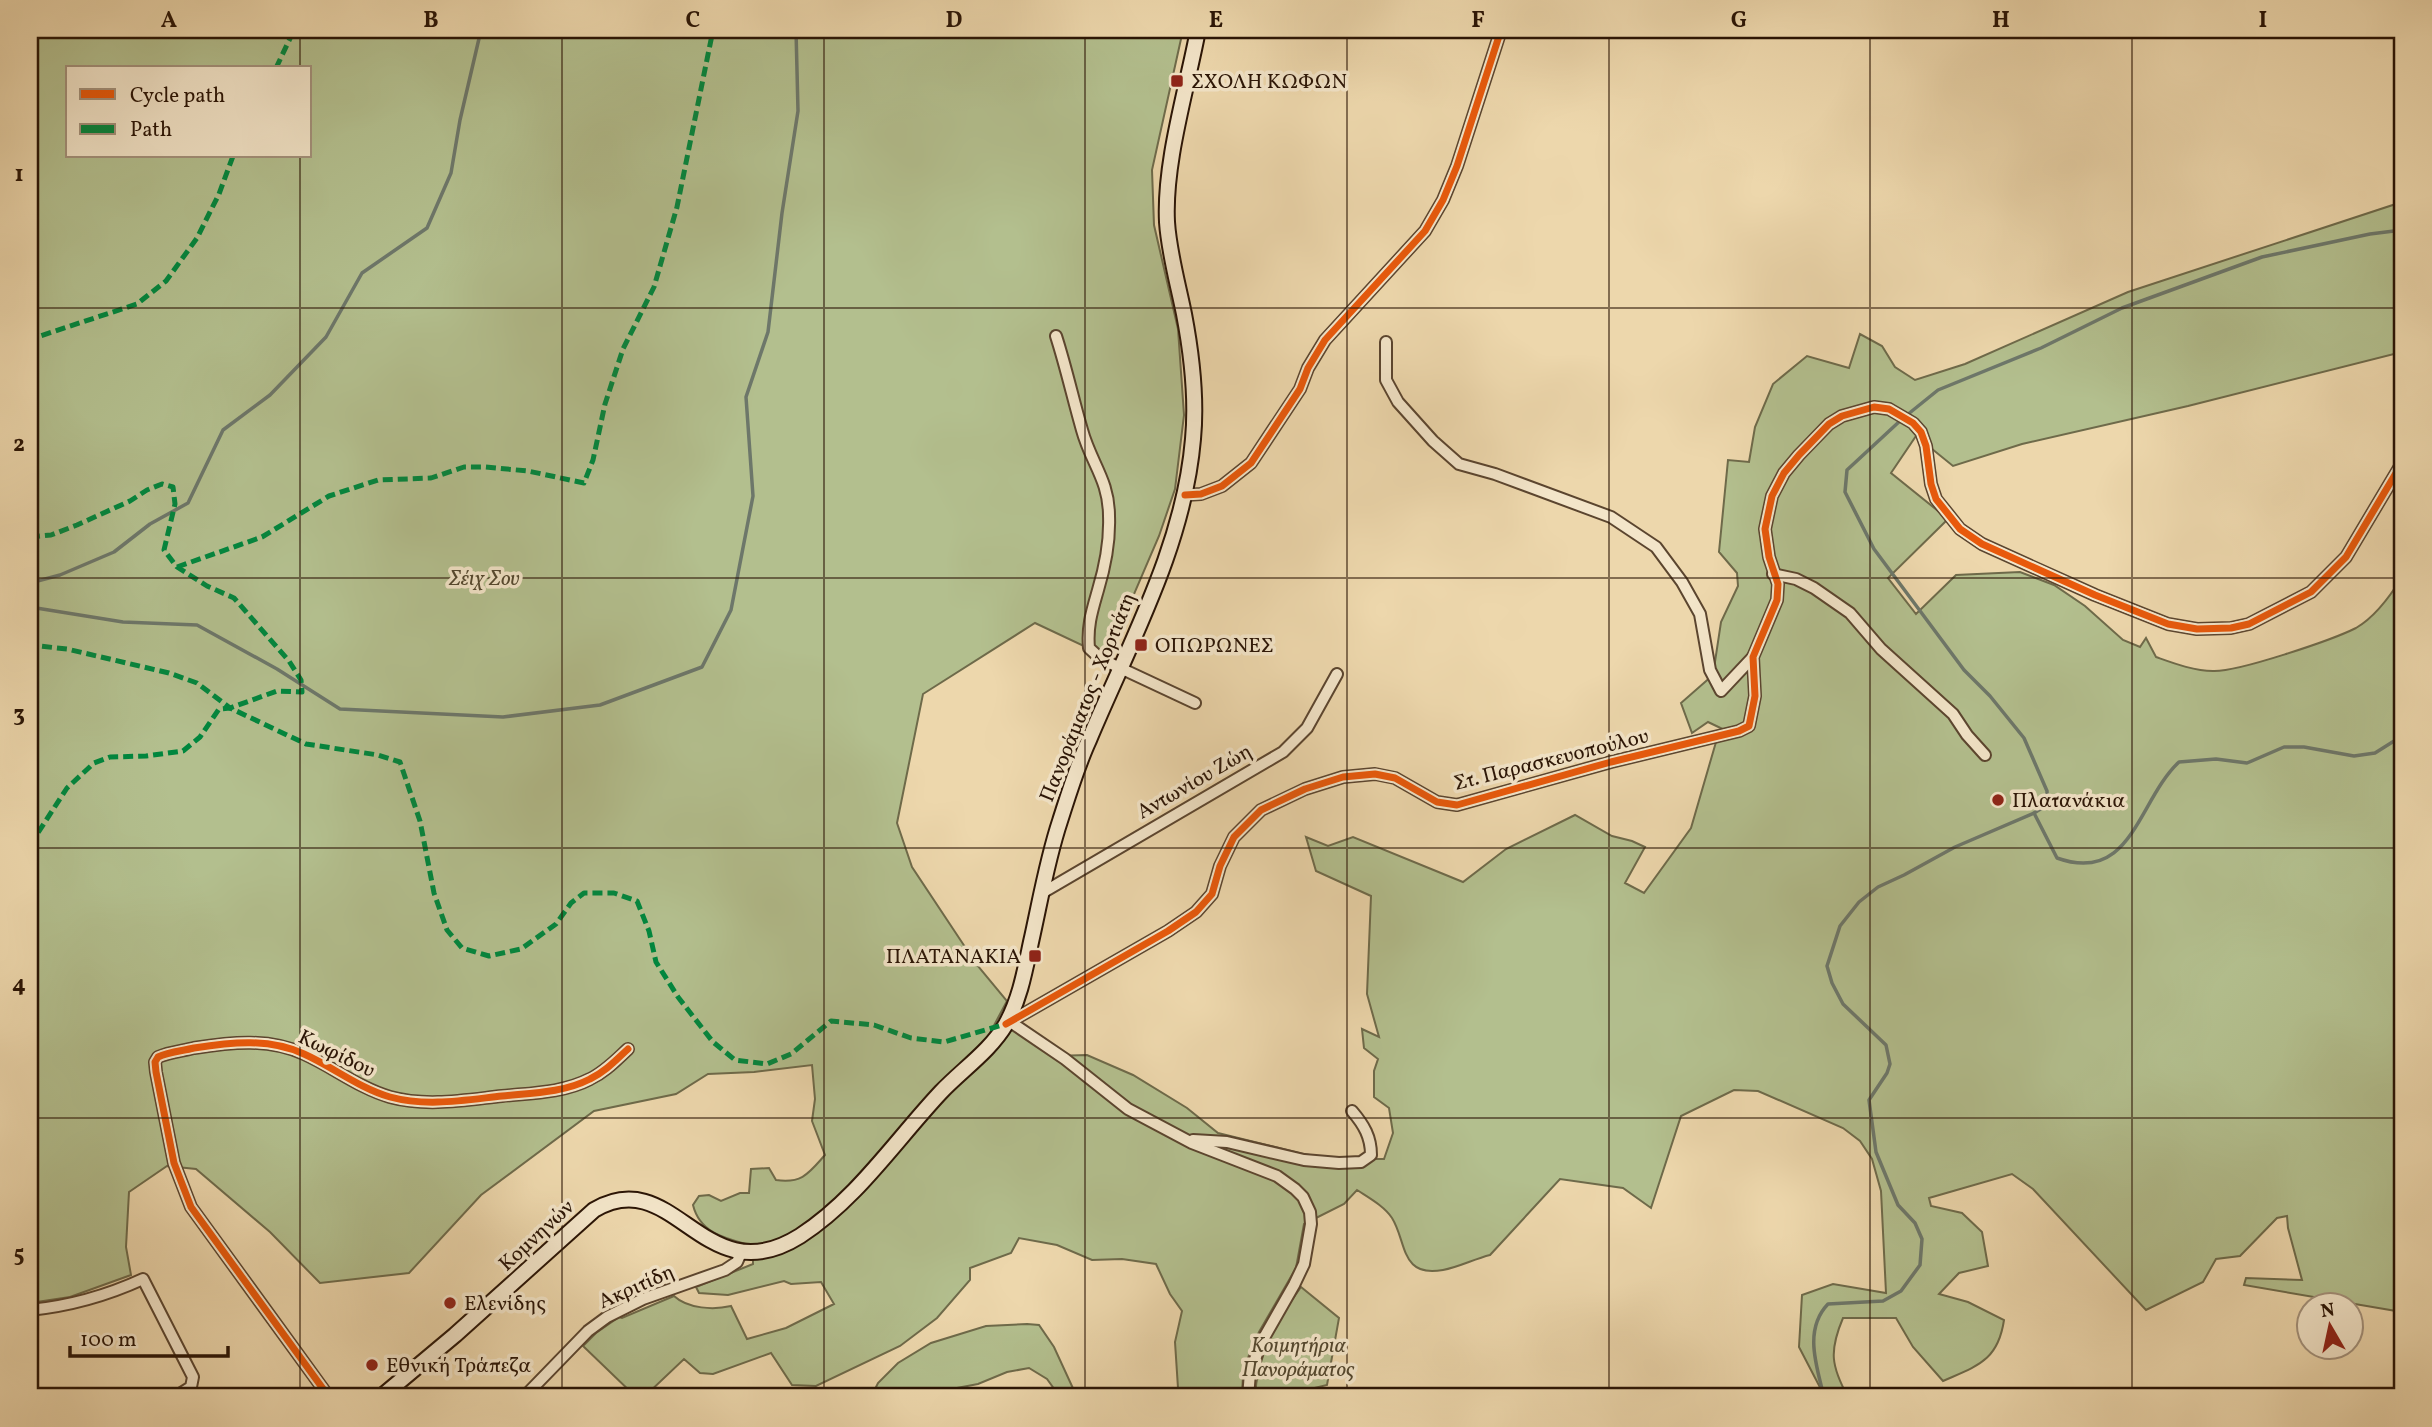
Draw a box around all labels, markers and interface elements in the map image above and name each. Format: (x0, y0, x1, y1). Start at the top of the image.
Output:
text: A (161, 5, 177, 37)
text: B (423, 5, 439, 37)
text: C (686, 5, 700, 37)
text: D (946, 5, 963, 37)
text: E (1209, 5, 1223, 37)
text: F (1471, 5, 1485, 37)
text: G (1731, 5, 1747, 37)
text: H (1992, 5, 2010, 37)
text: I (2259, 5, 2267, 37)
legend (66, 66, 312, 158)
place label: ΣΧΟΛΗ ΚΩΦΩΝ (1191, 68, 1347, 97)
marker: ΣΧΟΛΗ ΚΩΦΩΝ (1169, 73, 1185, 89)
text: Cycle path (130, 82, 225, 111)
text: Path (130, 116, 172, 145)
text: 1 (14, 159, 24, 191)
text: 2 (13, 429, 25, 461)
park label: Σέιχ Σου (449, 565, 520, 594)
street label: Πανοράματος - Χορτιάτη (1033, 589, 1144, 807)
place label: ΟΠΩΡΩΝΕΣ (1155, 632, 1274, 661)
marker: ΟΠΩΡΩΝΕΣ (1133, 637, 1149, 653)
text: 3 (13, 699, 25, 731)
street label: Στ. Παρασκευοπούλου (1451, 722, 1652, 799)
street label: Αντωνίου Ζώη (1132, 738, 1258, 827)
place label: Πλατανάκια (2012, 787, 2126, 816)
marker: Πλατανάκια (1990, 792, 2006, 808)
place label: ΠΛΑΤΑΝΑΚΙΑ (886, 943, 1021, 972)
marker: ΠΛΑΤΑΝΑΚΙΑ (1027, 948, 1043, 964)
text: 4 (12, 969, 26, 1001)
street label: Κωφίδου (293, 1023, 380, 1085)
street label: Κομνηνών (493, 1194, 581, 1279)
text: 5 (13, 1239, 25, 1271)
street label: Ακριτίδη (594, 1258, 679, 1317)
place label: Ελενίδης (464, 1290, 546, 1319)
north arrow (2296, 1290, 2366, 1360)
marker: Ελενίδης (442, 1295, 458, 1311)
text: N (2319, 1297, 2337, 1325)
scale bar (70, 1315, 228, 1359)
text: 100 m (80, 1326, 137, 1355)
park label: Κοιμητήρια Πανοράματος (1242, 1332, 1355, 1385)
place label: Εθνική Τράπεζα (386, 1352, 532, 1381)
marker: Εθνική Τράπεζα (364, 1357, 380, 1373)

